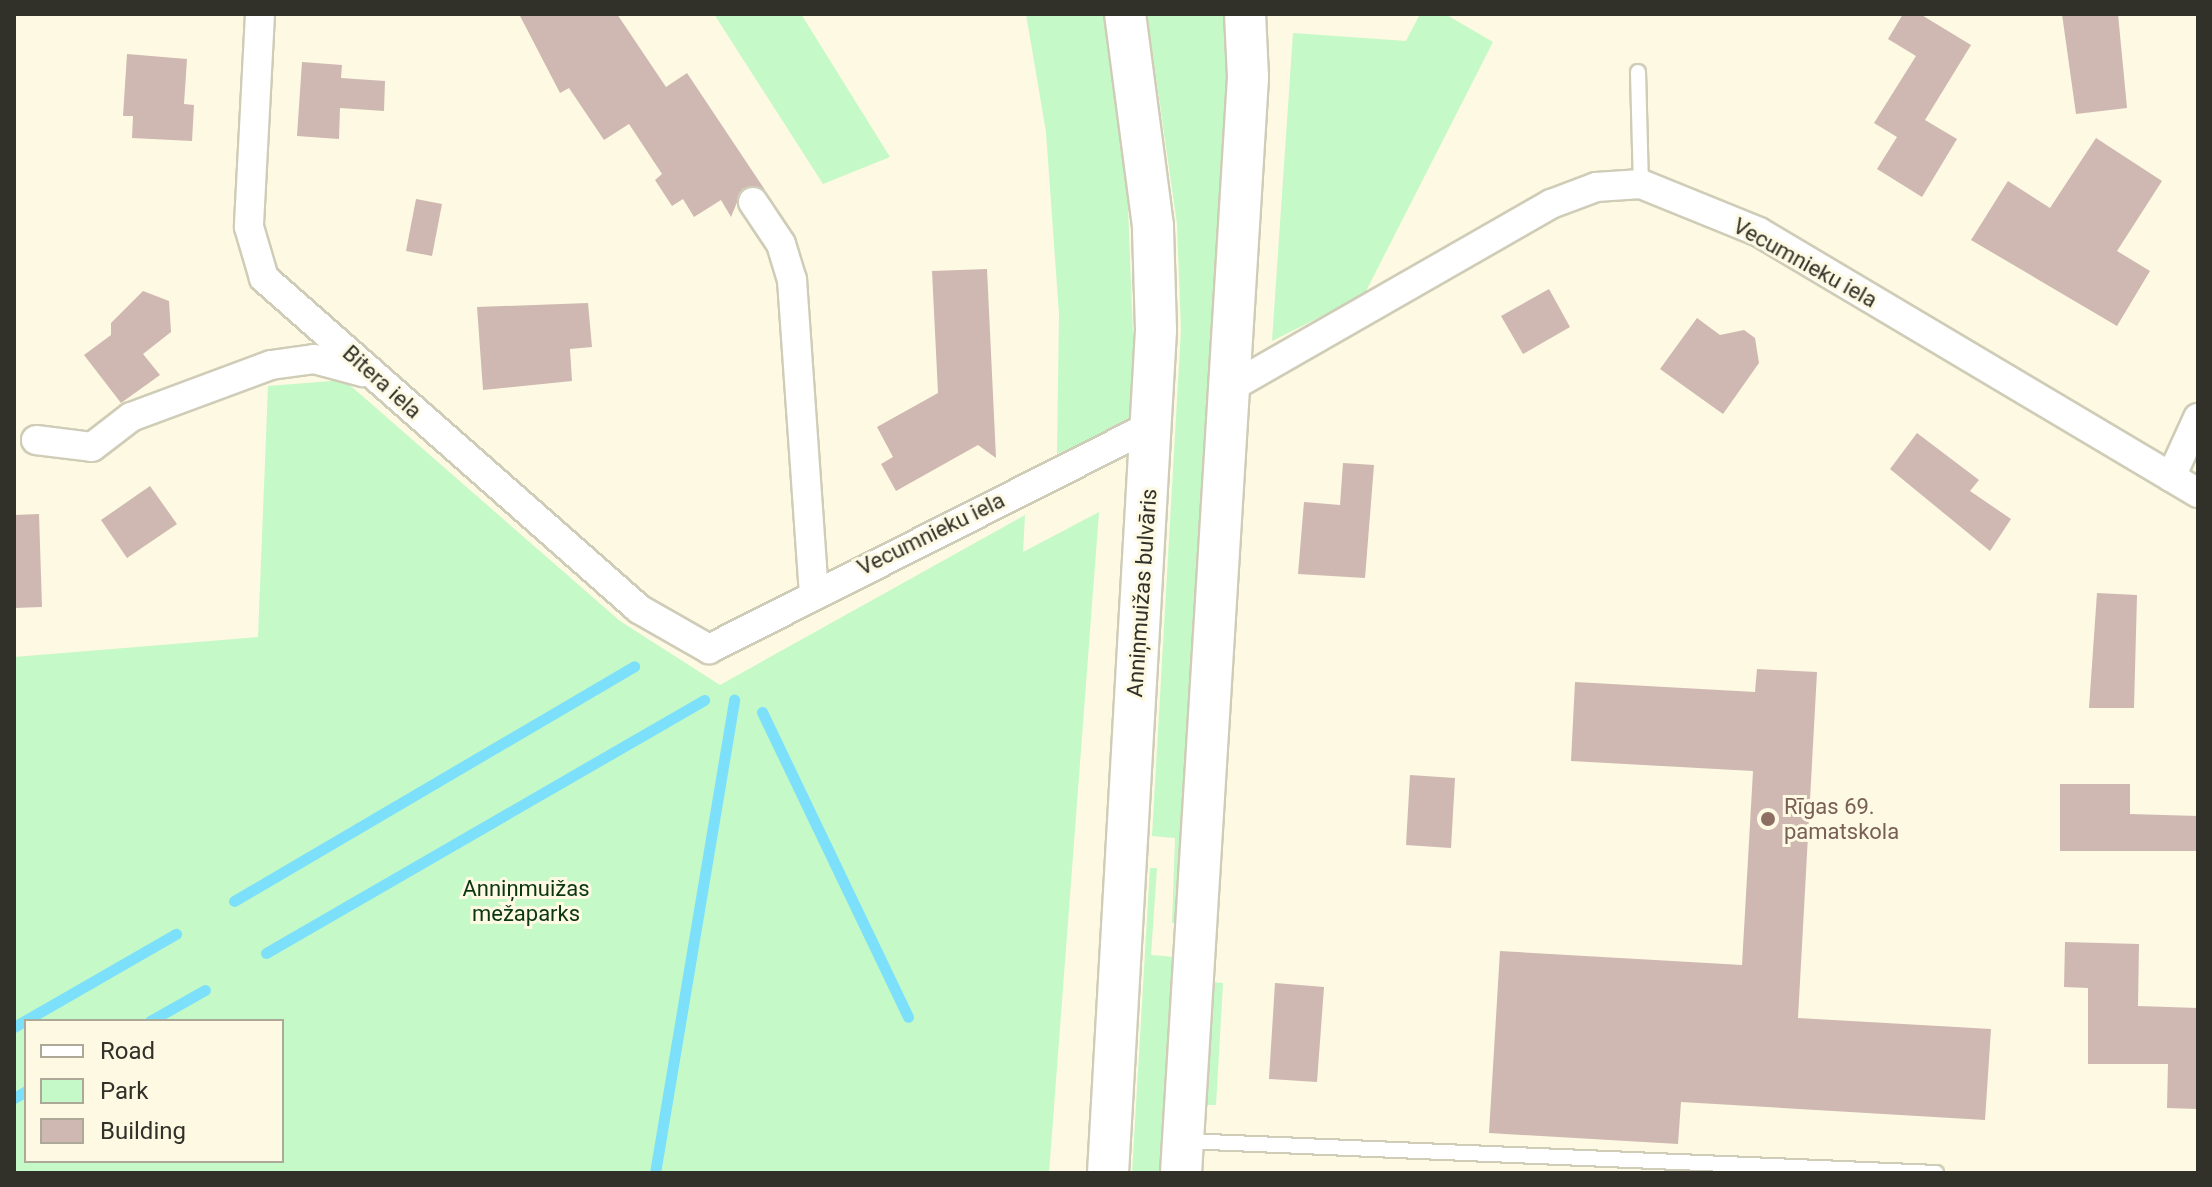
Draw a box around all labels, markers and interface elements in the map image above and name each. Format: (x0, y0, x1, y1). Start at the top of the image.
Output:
street label: Vecumnieku iela (1728, 213, 1882, 313)
street label: Bitera iela (337, 340, 427, 424)
street label: Vecumnieku iela (853, 487, 1009, 581)
street label: Anniņmuižas bulvāris (1122, 488, 1162, 698)
place label: Rīgas 69. pamatskola (1784, 793, 1899, 844)
marker: Rīgas 69. pamatskola (1759, 810, 1777, 828)
park label: Anniņmuižas mežaparks (462, 875, 590, 926)
legend (24, 1019, 284, 1163)
text: Road (100, 1037, 155, 1065)
text: Park (100, 1077, 148, 1105)
text: Building (100, 1117, 186, 1145)

